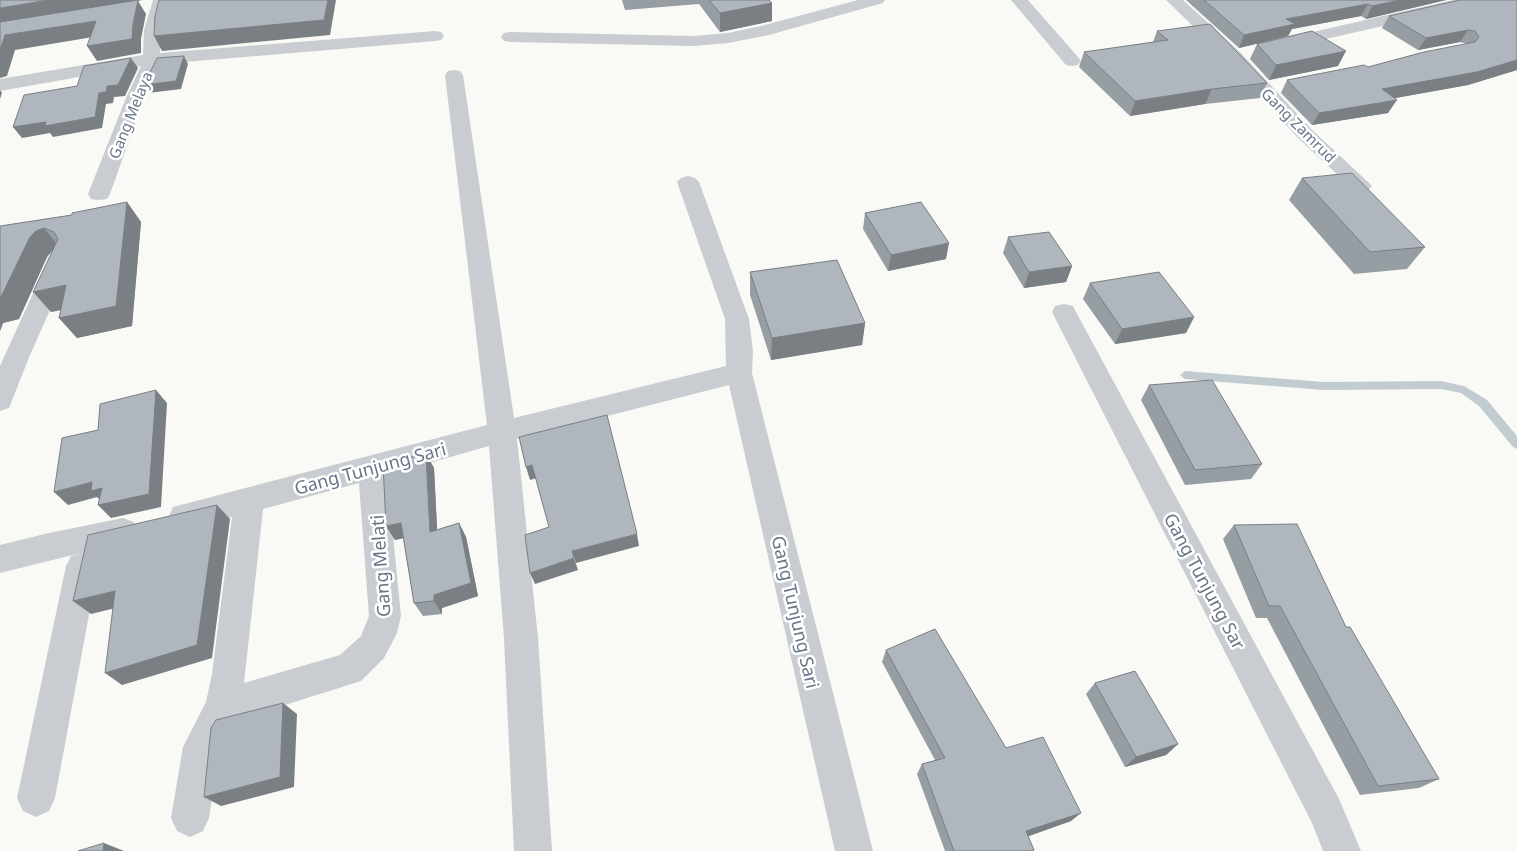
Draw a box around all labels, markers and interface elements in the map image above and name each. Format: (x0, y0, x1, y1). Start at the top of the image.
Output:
street label: Gang Melaya (103, 69, 157, 161)
street label: Gang Zamrud (1257, 83, 1341, 167)
street label: Gang Tunjung Sari (291, 436, 449, 500)
street label: Gang Tunjung Sar (1159, 508, 1251, 654)
street label: Gang Melati (364, 514, 396, 618)
street label: Gang Tunjung Sari (767, 533, 825, 691)

